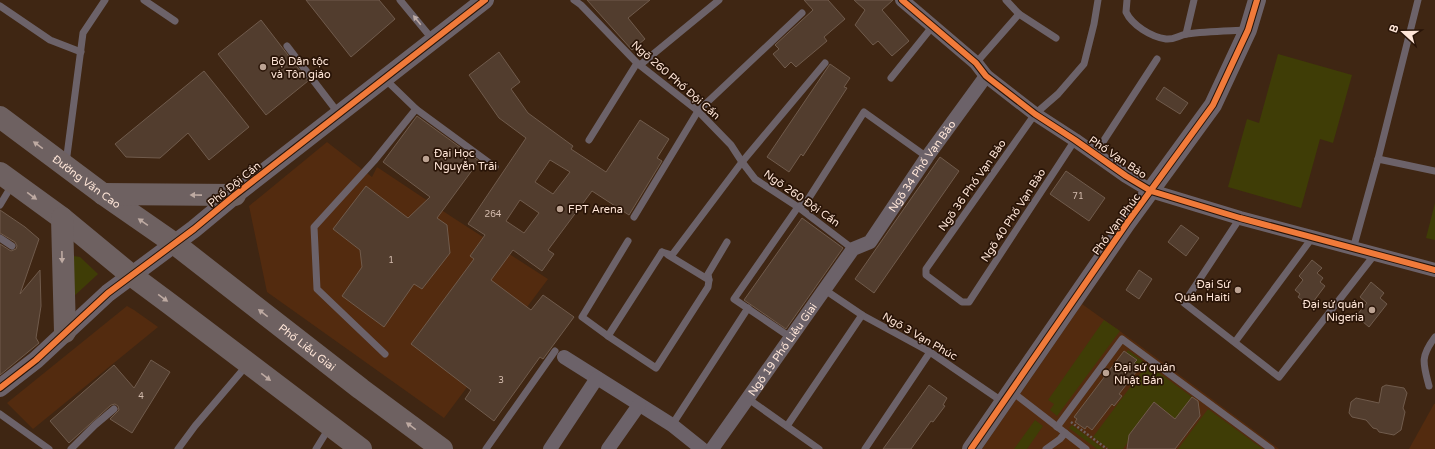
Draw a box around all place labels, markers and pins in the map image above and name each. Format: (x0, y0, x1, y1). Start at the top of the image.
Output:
place label: Bộ Dân tộc và Tôn giáo (271, 55, 331, 81)
marker: Bộ Dân tộc và Tôn giáo (258, 62, 268, 72)
place label: Đại Học Nguyễn Trãi (434, 147, 497, 173)
marker: Đại Học Nguyễn Trãi (421, 154, 431, 164)
place label: FPT Arena (568, 203, 623, 216)
marker: FPT Arena (555, 204, 565, 214)
place label: Đại Sứ Quán Haiti (1175, 278, 1231, 304)
marker: Đại Sứ Quán Haiti (1233, 285, 1243, 295)
place label: Đại sứ quán Nigeria (1303, 298, 1364, 324)
marker: Đại sứ quán Nigeria (1367, 305, 1377, 315)
place label: Đại sứ quán Nhật Bản (1114, 361, 1175, 387)
marker: Đại sứ quán Nhật Bản (1101, 368, 1111, 378)

